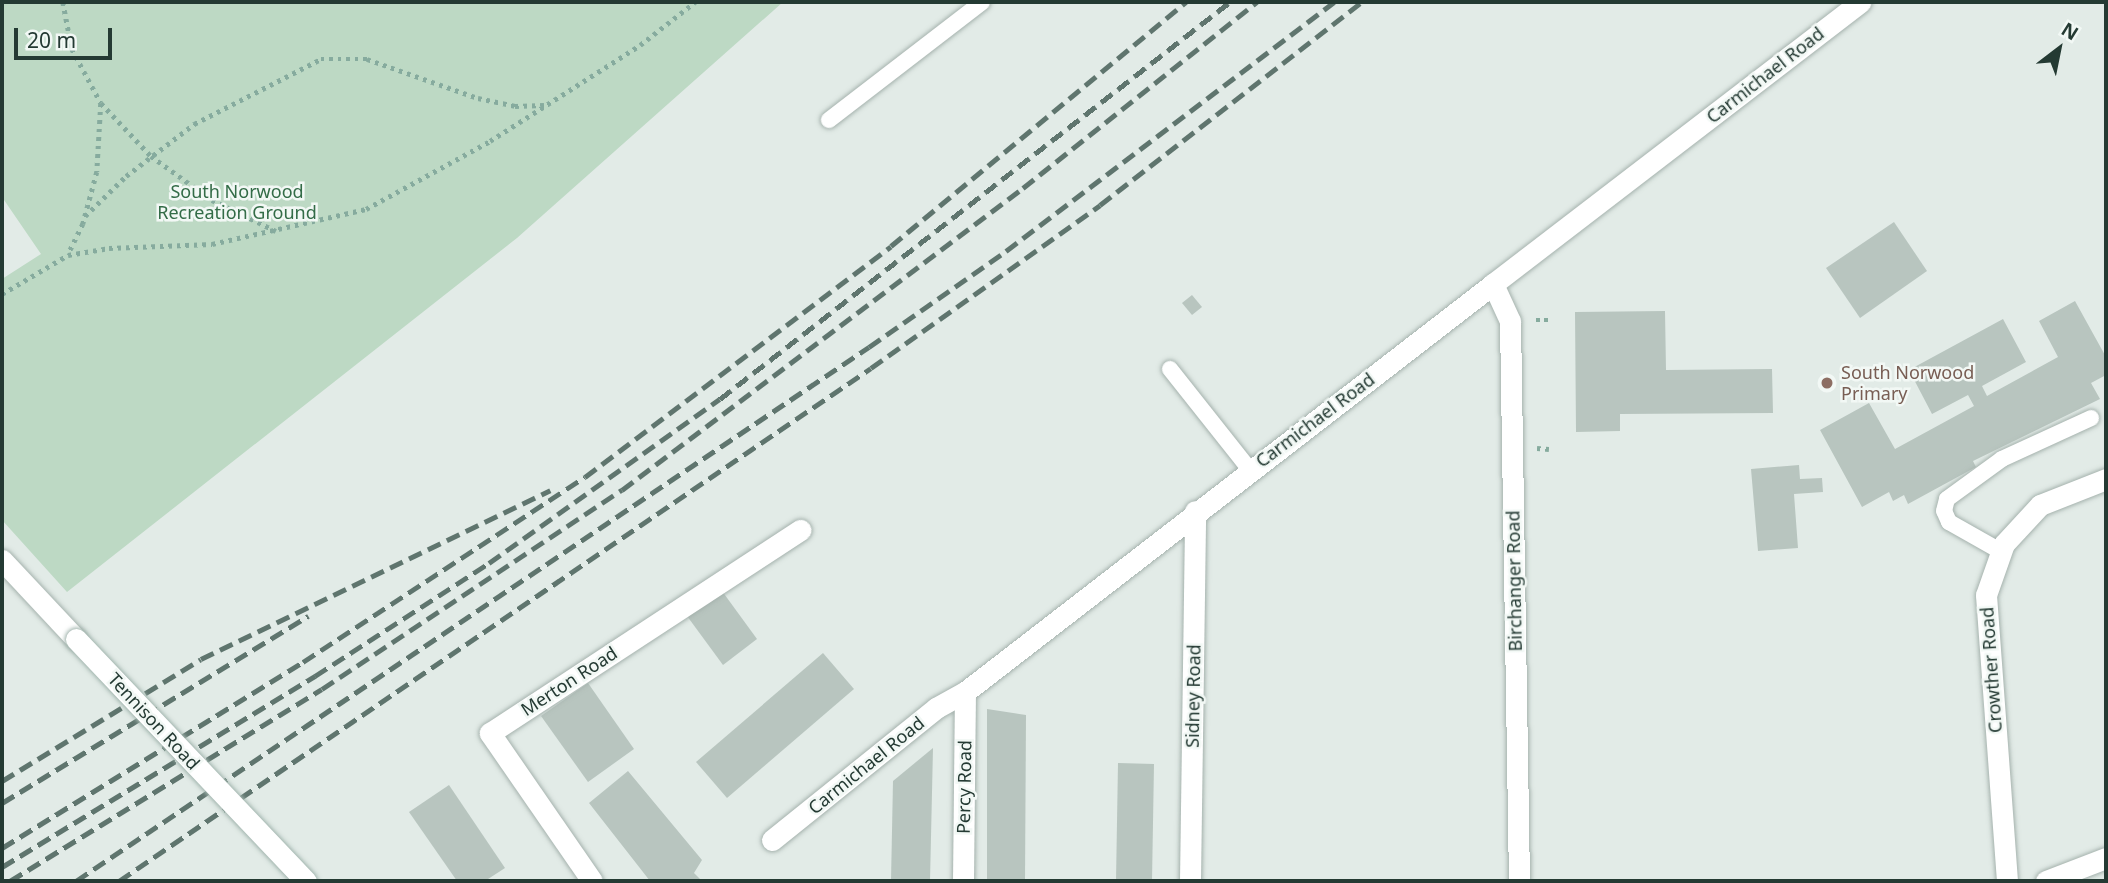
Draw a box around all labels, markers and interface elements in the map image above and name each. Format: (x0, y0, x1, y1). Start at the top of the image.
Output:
scale bar (18, 14, 116, 58)
north arrow (2024, 14, 2094, 84)
text: N (2057, 16, 2084, 46)
street label: Carmichael Road (1702, 22, 1828, 128)
text: 20 m (27, 26, 76, 54)
park label: South Norwood Recreation Ground (157, 181, 317, 224)
place label: South Norwood Primary (1841, 362, 1974, 404)
street label: Carmichael Road (1251, 368, 1379, 472)
marker: South Norwood Primary (1819, 375, 1835, 391)
street label: Birchanger Road (1502, 510, 1526, 652)
street label: Crowther Road (1976, 606, 2006, 734)
street label: Merton Road (517, 642, 621, 720)
street label: Sidney Road (1181, 644, 1205, 748)
street label: Tennison Road (104, 668, 204, 774)
street label: Carmichael Road (804, 712, 928, 818)
street label: Percy Road (952, 740, 976, 834)

